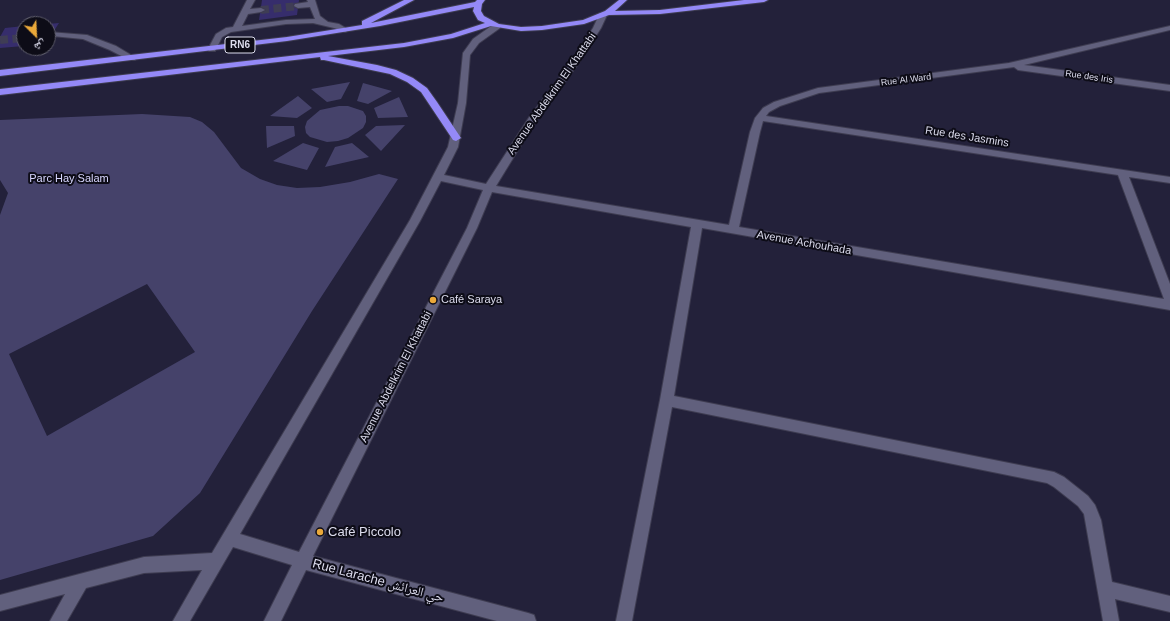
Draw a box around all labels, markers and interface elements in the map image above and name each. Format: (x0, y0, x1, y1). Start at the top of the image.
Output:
north arrow (16, 16, 56, 56)
street label: Avenue Abdelkrim El Khattabi (505, 31, 599, 157)
road number: RN6 (225, 37, 255, 53)
text: ش (33, 38, 48, 54)
street label: Rue des Iris (1064, 68, 1114, 86)
street label: Rue Al Ward (880, 72, 932, 88)
street label: Rue des Jasmins (924, 124, 1010, 150)
park label: Parc Hay Salam (29, 172, 109, 186)
street label: Avenue Achouhada (756, 228, 852, 258)
place label: Café Saraya (441, 293, 502, 307)
marker: Café Saraya (428, 295, 438, 305)
street label: Avenue Abdelkrim El Khattabi (357, 309, 435, 445)
place label: Café Piccolo (328, 524, 401, 540)
marker: Café Piccolo (315, 527, 325, 537)
street label: Rue Larache حي العرائش (311, 556, 445, 606)

